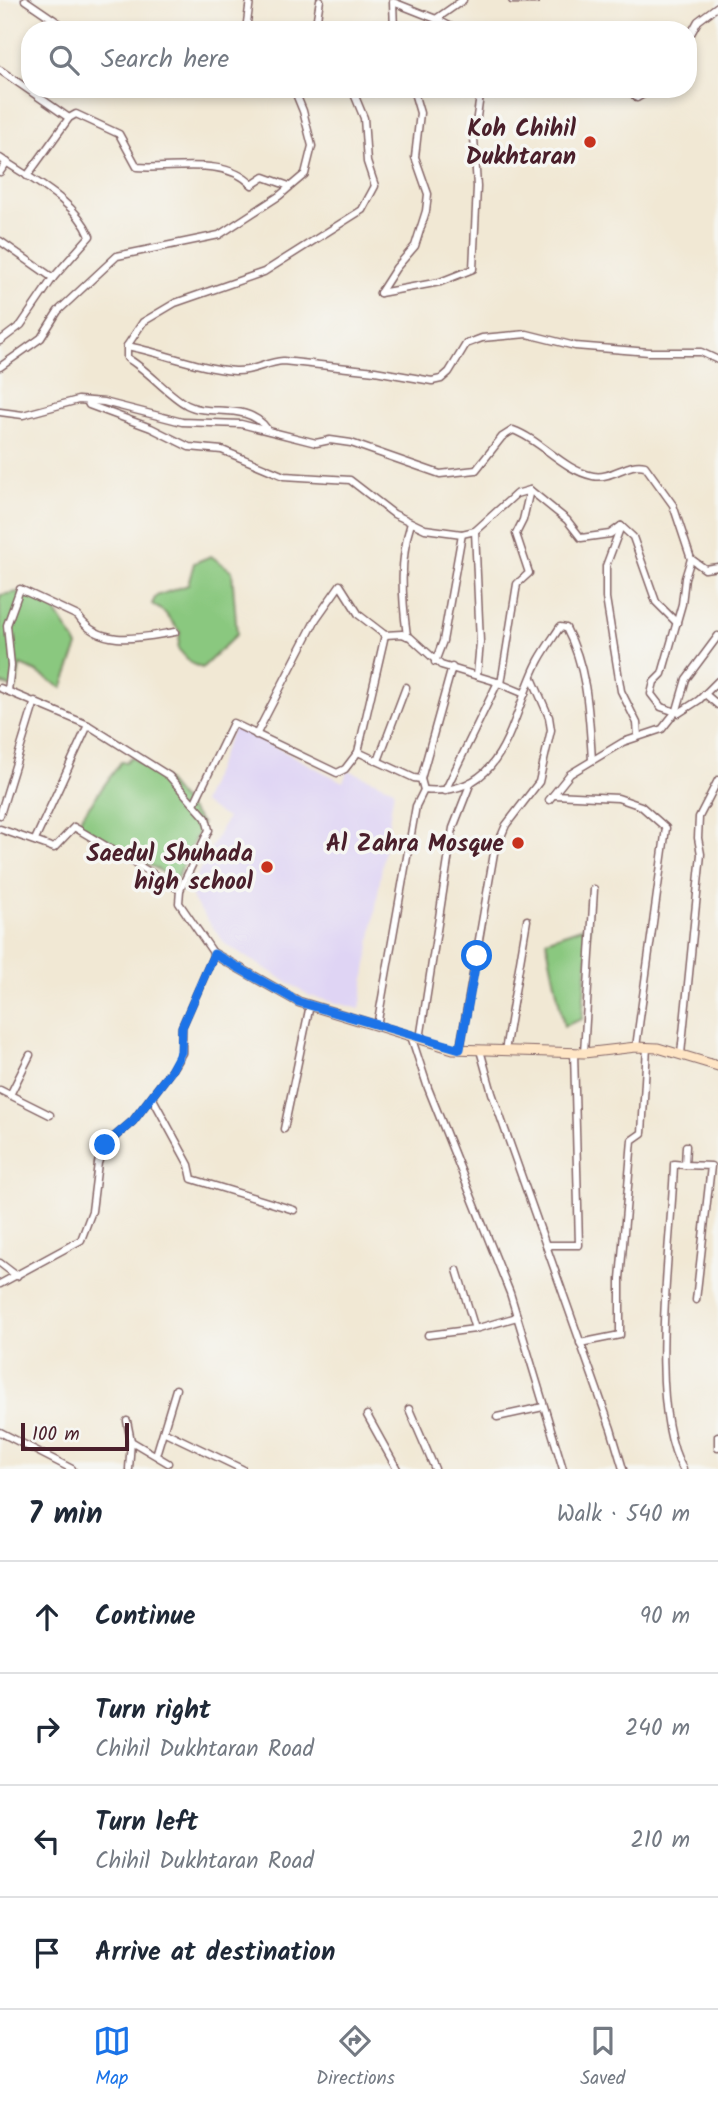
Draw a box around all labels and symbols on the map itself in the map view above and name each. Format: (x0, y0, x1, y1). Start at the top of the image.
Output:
place label: Koh Chihil Dukhtaran (466, 110, 577, 177)
marker: Koh Chihil Dukhtaran (582, 134, 598, 150)
place label: Al Zahra Mosque (326, 825, 504, 864)
place label: Saedul Shuhada high school (86, 835, 254, 902)
marker: Al Zahra Mosque (510, 835, 526, 851)
marker: Saedul Shuhada high school (259, 859, 275, 875)
route start (461, 940, 492, 971)
route end (89, 1129, 120, 1160)
scale bar (21, 1420, 130, 1452)

